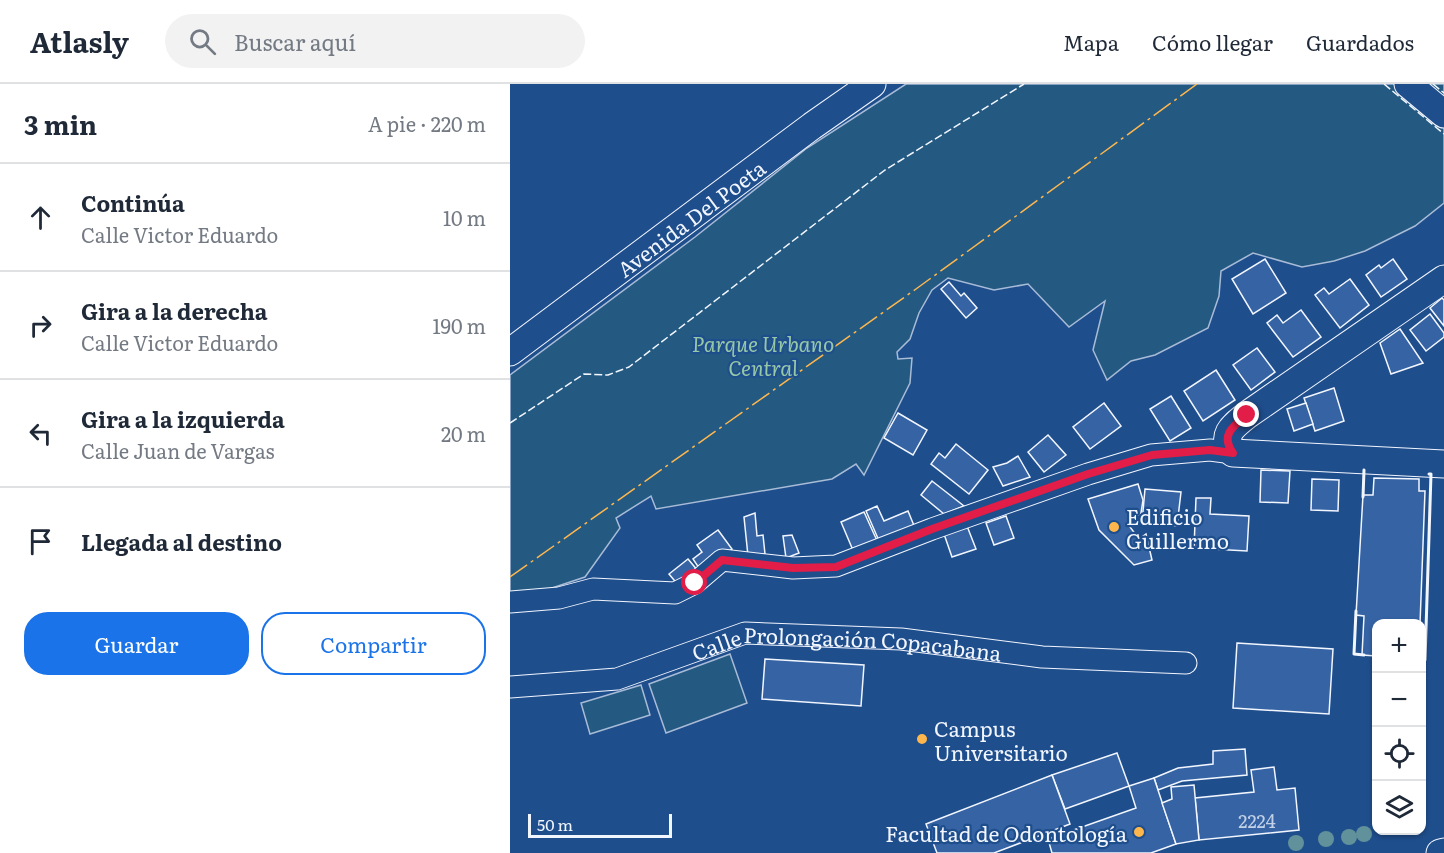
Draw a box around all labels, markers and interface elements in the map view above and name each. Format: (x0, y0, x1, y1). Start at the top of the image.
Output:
search box (165, 14, 585, 68)
text: Atlasly (30, 20, 129, 62)
icon: search (186, 25, 219, 58)
text: Buscar aquí (234, 25, 356, 58)
text: Mapa (1063, 26, 1119, 57)
text: Cómo llegar (1152, 26, 1273, 57)
text: Guardados (1306, 26, 1414, 57)
text: 3 min (24, 104, 97, 143)
text: A pie · 220 m (368, 108, 486, 138)
street label: Avenida Del Poeta (609, 151, 771, 283)
text: Continúa (81, 186, 185, 219)
icon: ahead (24, 201, 57, 234)
text: 10 m (443, 202, 486, 232)
text: Calle Victor Eduardo (81, 219, 278, 249)
text: Gira a la derecha (81, 294, 268, 327)
icon: right (24, 309, 57, 342)
text: 190 m (432, 310, 486, 340)
text: Calle Victor Eduardo (81, 327, 278, 357)
park label: Parque Urbano Central (692, 327, 834, 382)
route end (1233, 401, 1259, 427)
text: Gira a la izquierda (81, 402, 285, 435)
icon: left (24, 417, 57, 450)
text: 20 m (441, 418, 486, 448)
text: Calle Juan de Vargas (81, 435, 275, 465)
place label: Edificio Guillermo (1126, 500, 1229, 555)
marker: Edificio Guillermo (1107, 520, 1121, 534)
icon: arrive (24, 525, 57, 558)
text: Llegada al destino (81, 525, 282, 558)
route start (681, 569, 707, 595)
button: Guardar (24, 612, 249, 675)
button: Compartir (261, 612, 486, 675)
street label: Calle Prolongación Copacabana (687, 617, 1004, 667)
map controls (1372, 619, 1426, 835)
button: + (1372, 619, 1426, 673)
button: − (1372, 673, 1426, 727)
place label: Campus Universitario (934, 712, 1068, 767)
button: locate (1372, 727, 1426, 781)
marker: Campus Universitario (915, 732, 929, 746)
button: layers (1372, 781, 1426, 835)
house number: 2224 (1238, 807, 1276, 834)
scale bar (528, 811, 672, 838)
text: 50 m (537, 812, 573, 836)
place label: Facultad de Odontología (885, 817, 1128, 848)
marker: Facultad de Odontología (1132, 825, 1146, 839)

